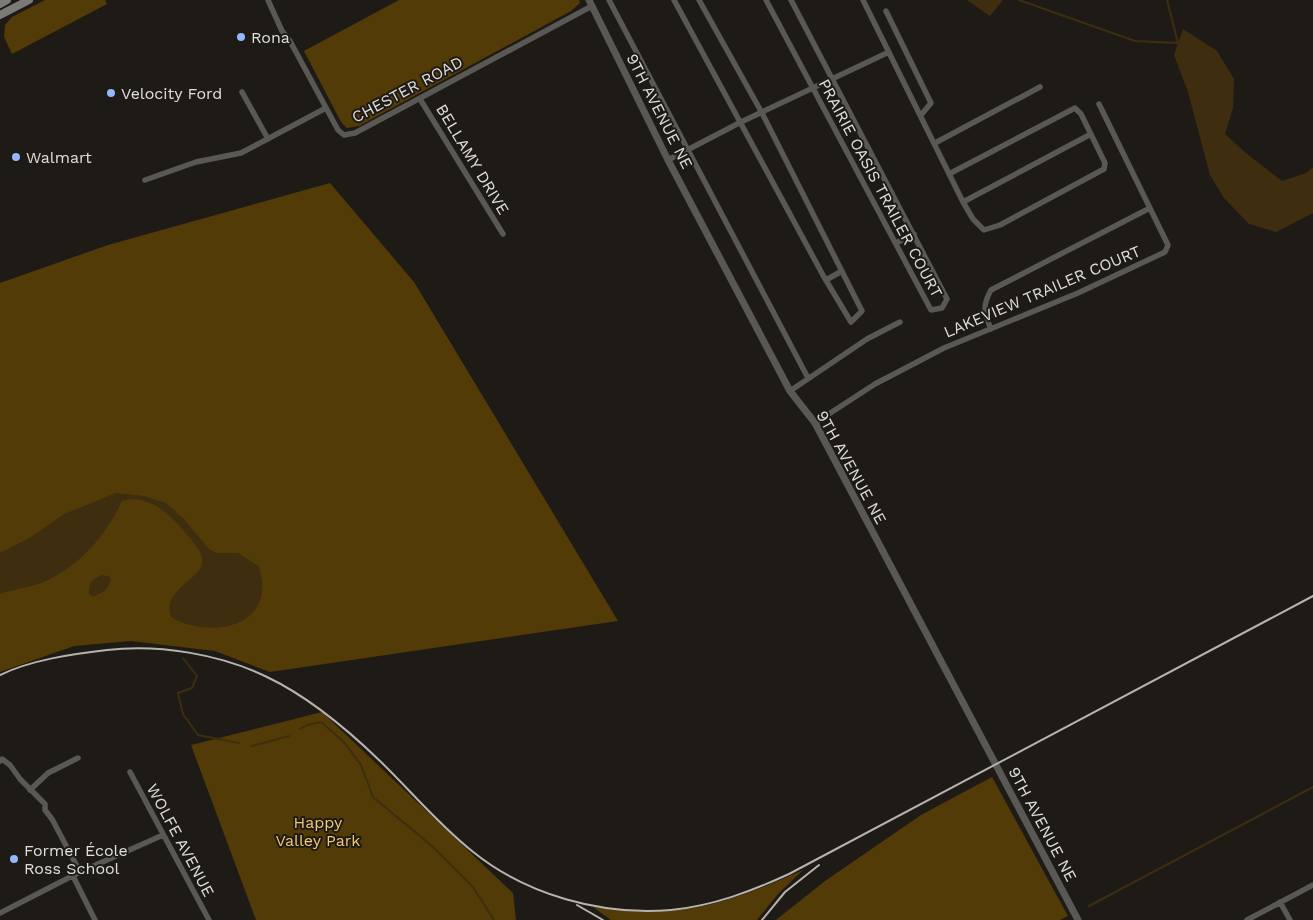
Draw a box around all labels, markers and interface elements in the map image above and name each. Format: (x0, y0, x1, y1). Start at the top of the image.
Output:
place label: Rona (251, 28, 290, 47)
marker: Rona (235, 31, 247, 43)
street label: 9TH AVENUE NE (622, 50, 697, 172)
street label: CHESTER ROAD (349, 52, 466, 127)
street label: PRAIRIE OASIS TRAILER COURT (815, 76, 947, 301)
place label: Velocity Ford (121, 84, 222, 103)
marker: Velocity Ford (105, 87, 117, 99)
street label: BELLAMY DRIVE (432, 101, 513, 218)
place label: Walmart (26, 148, 92, 167)
marker: Walmart (10, 151, 22, 163)
street label: LAKEVIEW TRAILER COURT (941, 241, 1144, 342)
street label: 9TH AVENUE NE (813, 407, 891, 527)
street label: 9TH AVENUE NE (1004, 764, 1081, 885)
street label: WOLFE AVENUE (143, 781, 218, 900)
park label: Happy Valley Park (276, 813, 360, 850)
place label: Former École Ross School (24, 841, 128, 878)
marker: Former École Ross School (8, 853, 20, 865)

